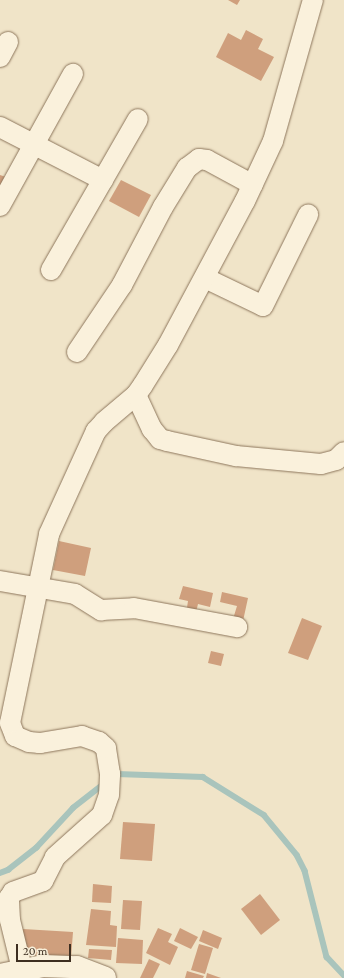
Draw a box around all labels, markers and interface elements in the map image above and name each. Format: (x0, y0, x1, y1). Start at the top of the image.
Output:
scale bar (18, 936, 73, 962)
text: 20 m (23, 944, 47, 958)

